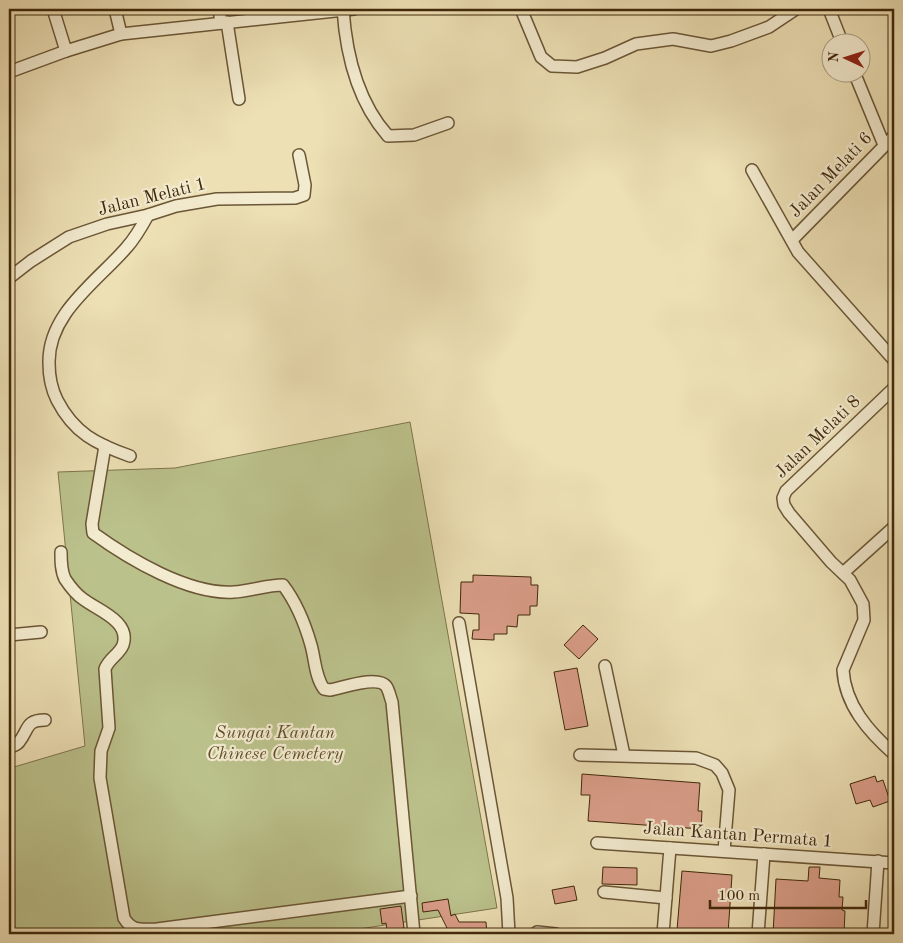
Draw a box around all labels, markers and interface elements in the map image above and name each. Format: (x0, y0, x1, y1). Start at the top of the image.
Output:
north arrow (820, 32, 870, 82)
text: N (827, 51, 841, 63)
street label: Jalan Melati 6 (786, 129, 876, 221)
street label: Jalan Melati 1 (96, 175, 208, 219)
street label: Jalan Melati 8 (772, 392, 864, 482)
park label: Sungai Kantan Chinese Cemetery (207, 724, 344, 763)
street label: Jalan Kantan Permata 1 (643, 819, 833, 851)
scale bar (710, 878, 867, 910)
text: 100 m (718, 889, 760, 904)

